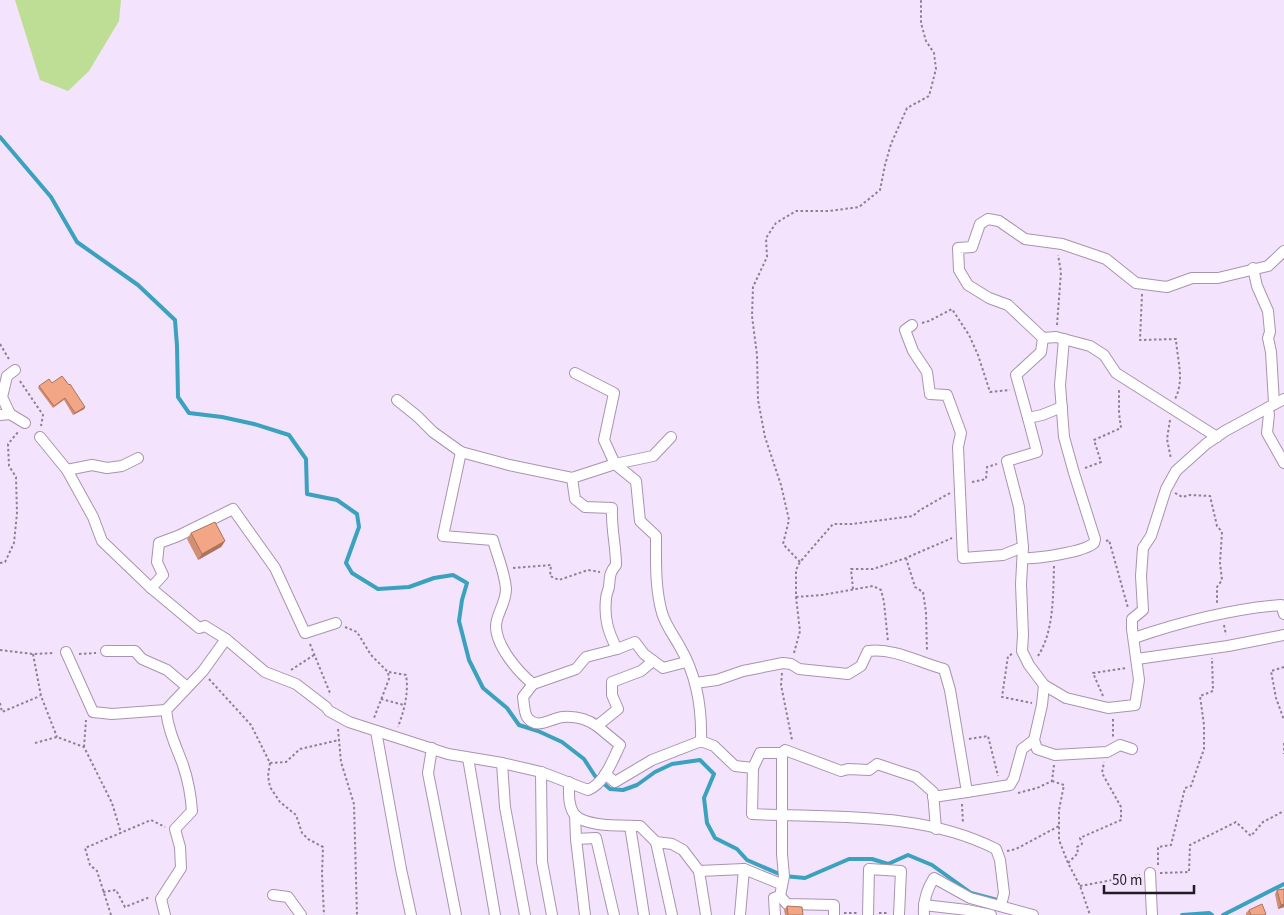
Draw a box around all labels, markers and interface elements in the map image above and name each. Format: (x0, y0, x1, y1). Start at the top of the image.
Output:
scale bar (1104, 862, 1194, 894)
text: 50 m (1112, 870, 1142, 891)

